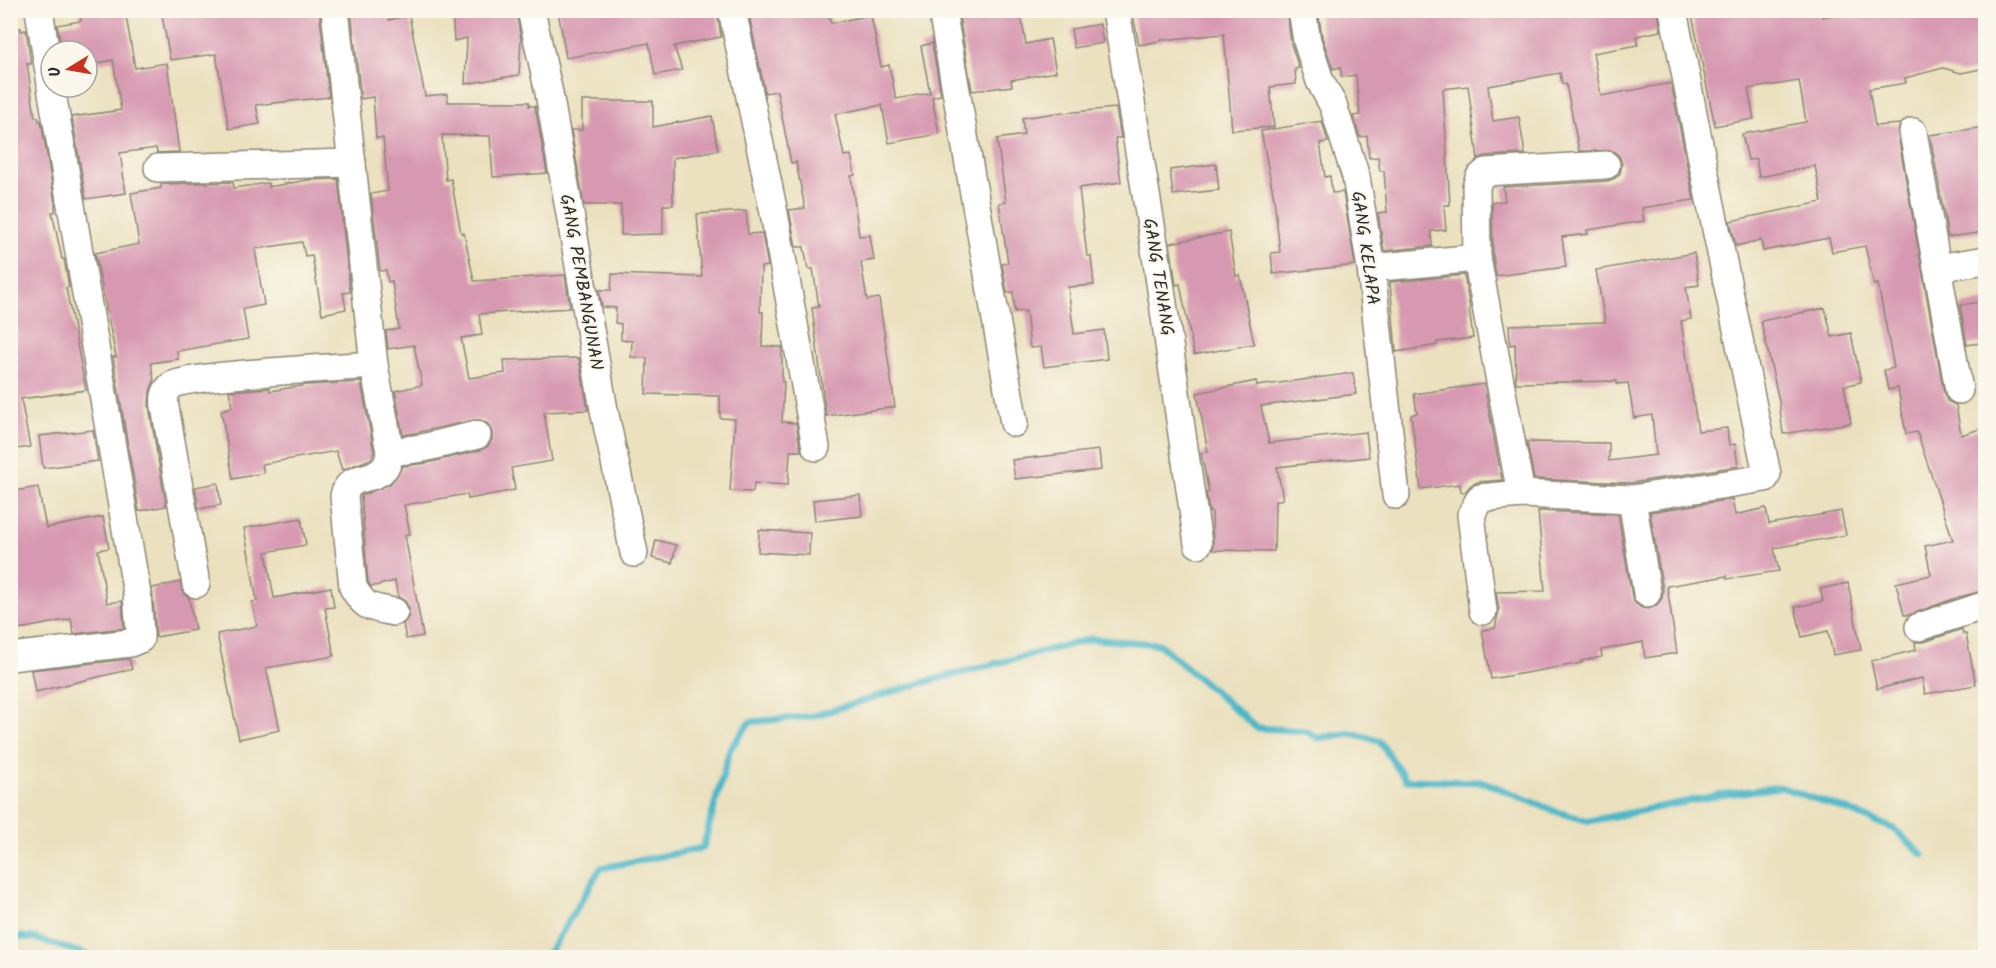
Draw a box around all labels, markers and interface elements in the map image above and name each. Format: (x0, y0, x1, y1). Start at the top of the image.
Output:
north arrow (39, 39, 99, 99)
text: U (42, 64, 69, 79)
street label: GANG KELAPA (1342, 189, 1387, 307)
street label: GANG PEMBANGUNAN (551, 192, 610, 373)
street label: GANG TENANG (1134, 216, 1181, 338)

